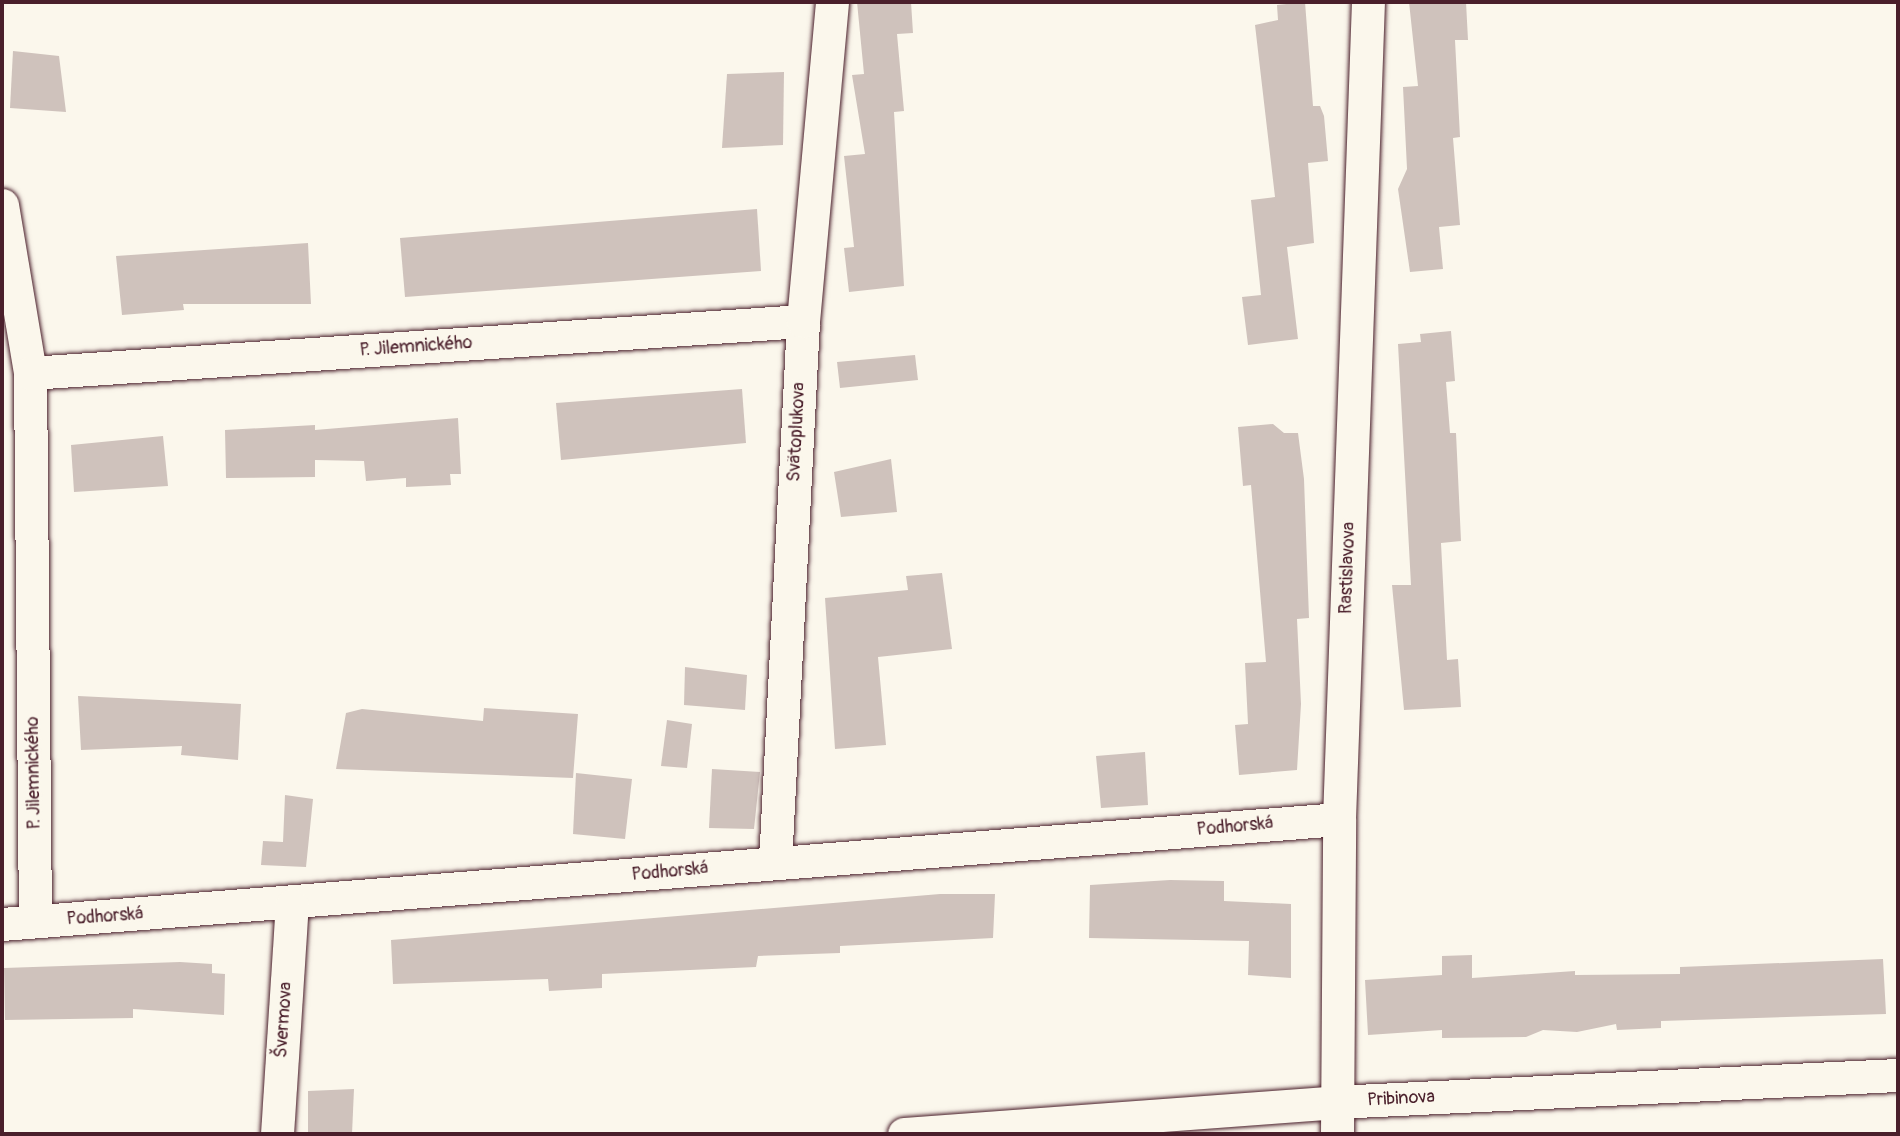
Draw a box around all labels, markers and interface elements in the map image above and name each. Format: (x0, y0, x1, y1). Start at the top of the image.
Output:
street label: P. Jilemnického (359, 332, 473, 362)
street label: Svätoplukova (784, 382, 810, 482)
street label: Rastislavova (1336, 522, 1360, 614)
street label: P. Jilemnického (22, 716, 46, 830)
street label: Podhorská (1196, 813, 1274, 841)
street label: Podhorská (631, 858, 709, 886)
street label: Podhorská (66, 904, 144, 930)
street label: Švermova (271, 981, 297, 1059)
street label: Pribinova (1367, 1086, 1435, 1112)

